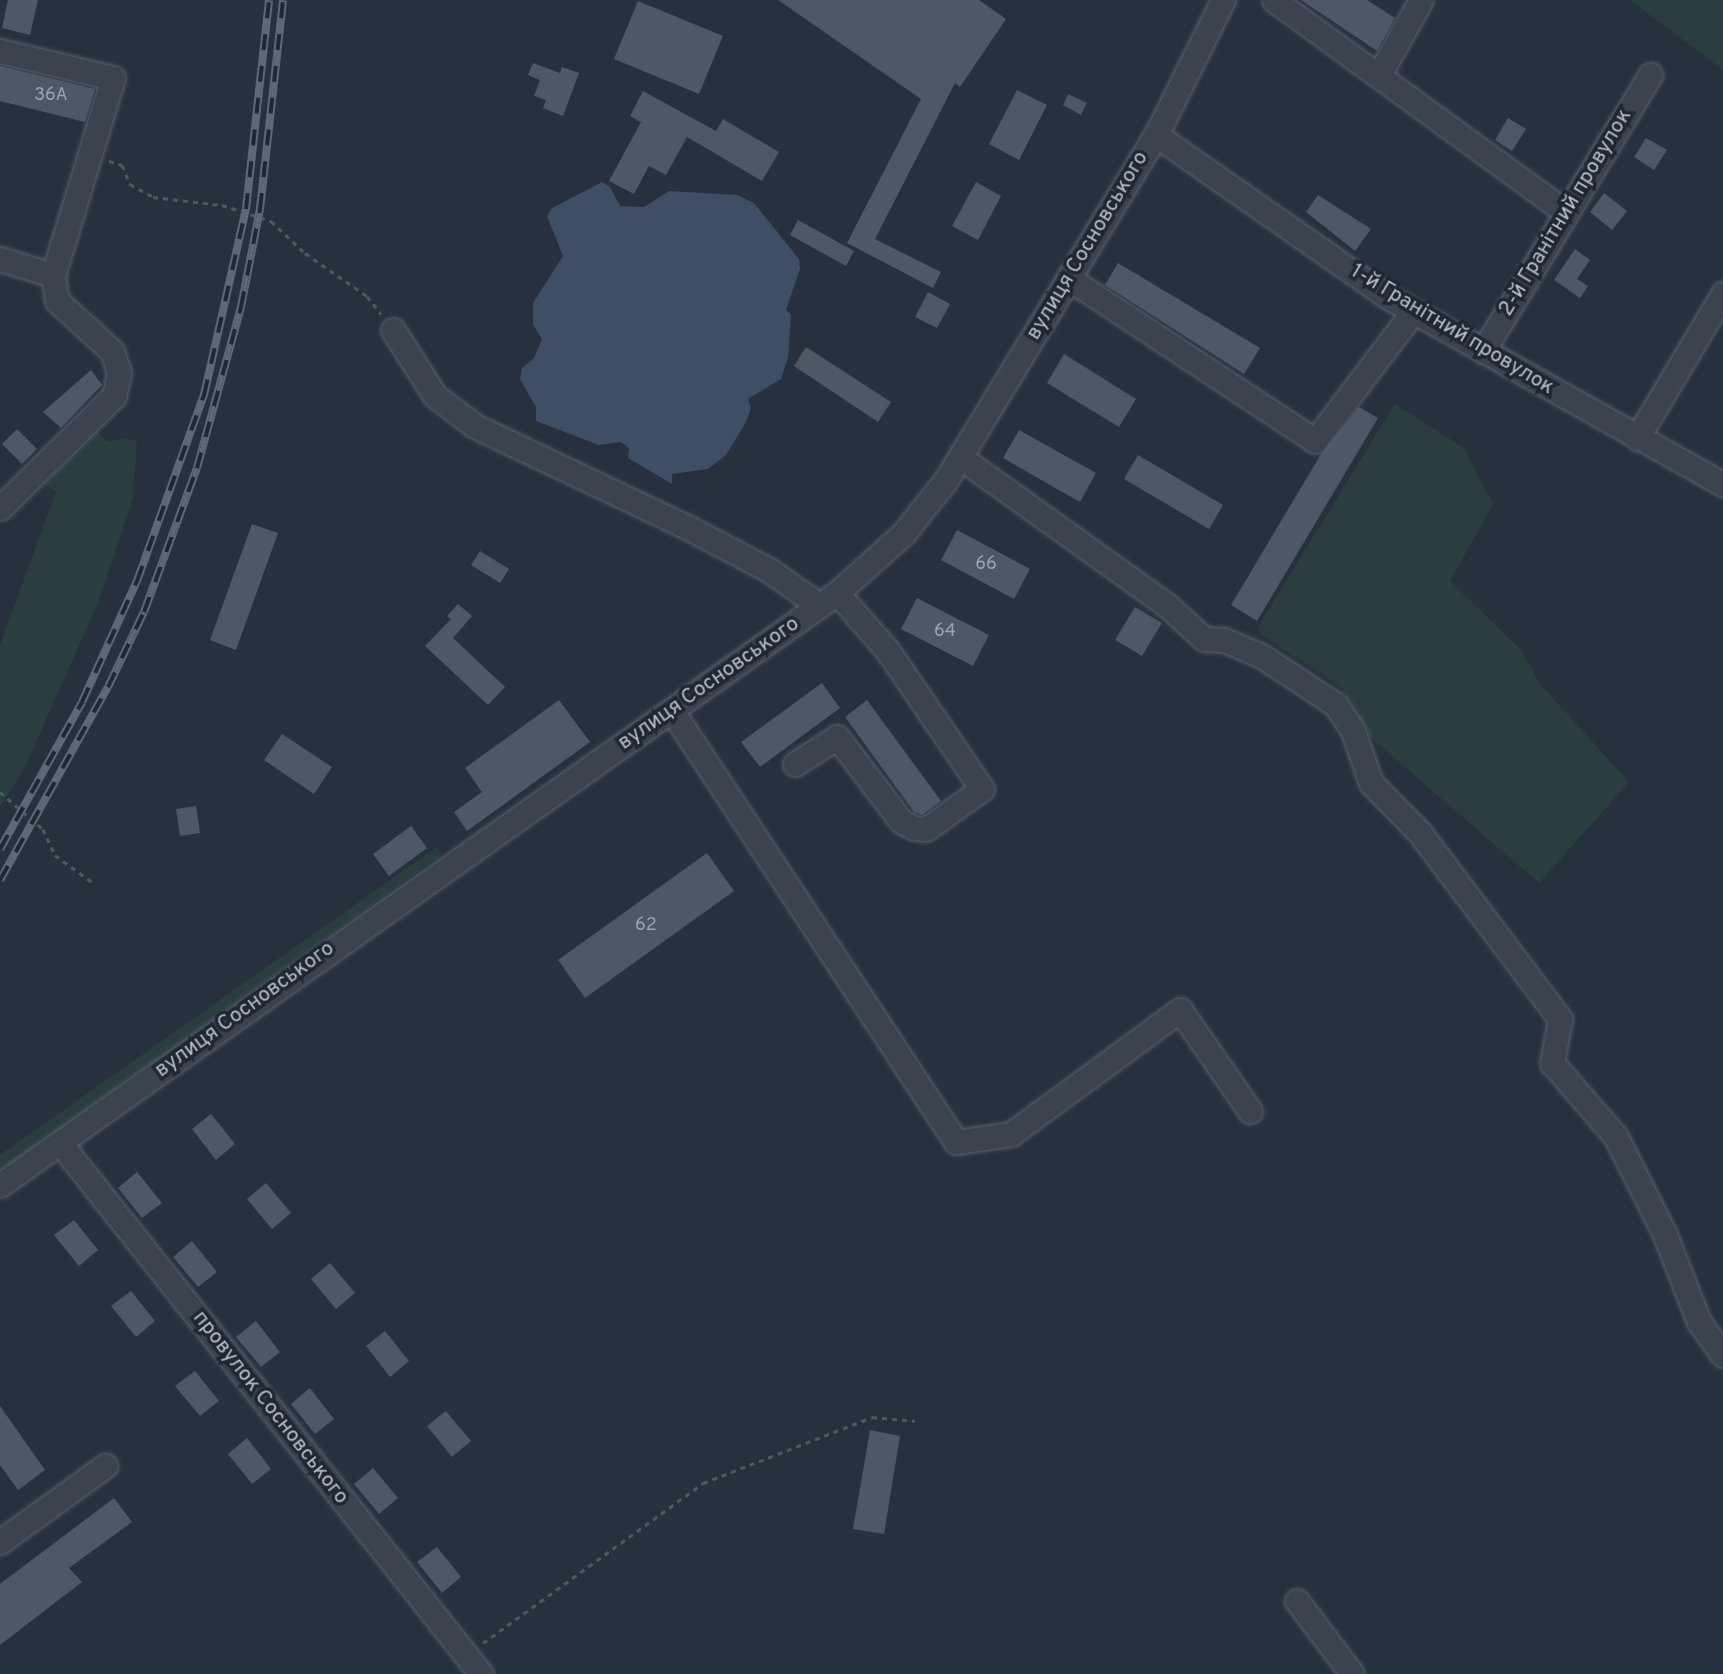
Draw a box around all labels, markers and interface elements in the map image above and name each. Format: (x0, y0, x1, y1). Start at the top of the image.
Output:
house number: 36А (34, 85, 68, 107)
street label: 2-й Гранітний провулок (1494, 105, 1638, 321)
street label: вулиця Сосновського (1022, 147, 1154, 345)
street label: 1-й Гранітний провулок (1346, 259, 1558, 401)
house number: 66 (975, 554, 997, 576)
street label: вулиця Сосновського (614, 612, 804, 756)
house number: 64 (934, 621, 956, 643)
house number: 62 (635, 915, 657, 937)
street label: вулиця Сосновського (150, 937, 340, 1083)
street label: провулок Сосновського (187, 1306, 353, 1510)

